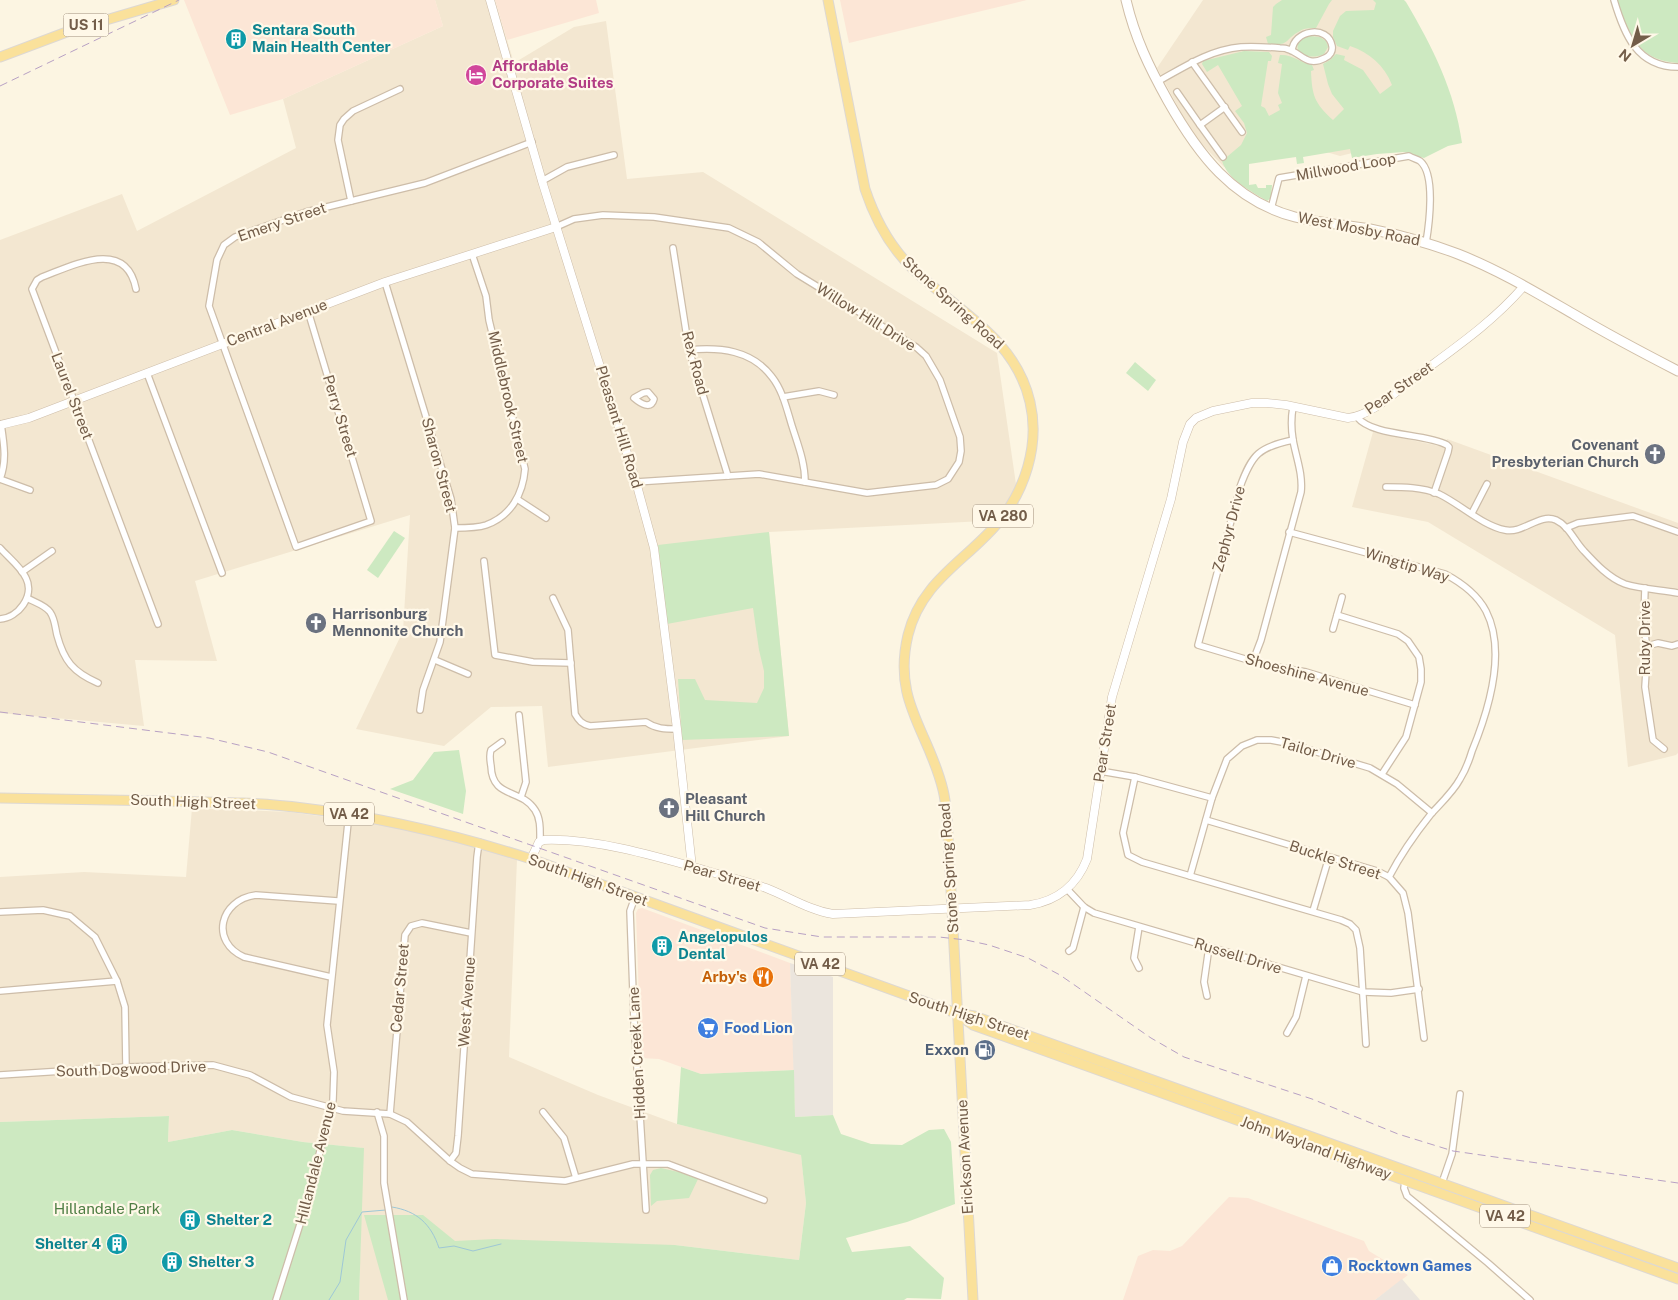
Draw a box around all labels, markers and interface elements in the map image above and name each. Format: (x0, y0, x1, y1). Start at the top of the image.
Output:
road number: US 11 (64, 14, 108, 36)
north arrow (1608, 20, 1658, 70)
place label: Sentara South Main Health Center (252, 21, 391, 55)
building icon: Sentara South Main Health Center (224, 27, 248, 51)
text: N (1616, 46, 1634, 65)
place label: Affordable Corporate Suites (492, 57, 614, 91)
hotel icon: Affordable Corporate Suites (464, 63, 488, 87)
street label: Millwood Loop (1295, 149, 1397, 184)
street label: Emery Street (236, 198, 328, 245)
street label: West Mosby Road (1297, 208, 1422, 249)
street label: Stone Spring Road (899, 253, 1007, 353)
street label: Willow Hill Drive (813, 279, 919, 354)
street label: Central Avenue (224, 296, 330, 350)
street label: Middlebrook Street (485, 329, 532, 465)
street label: Rex Road (679, 329, 712, 397)
street label: Laurel Street (48, 350, 97, 442)
street label: Pear Street (1361, 358, 1436, 417)
street label: Pleasant Hill Road (593, 363, 646, 490)
street label: Perry Street (320, 373, 361, 459)
street label: Sharon Street (419, 416, 460, 514)
place label: Covenant Presbyterian Church (1491, 436, 1639, 470)
church icon: Covenant Presbyterian Church (1643, 442, 1667, 466)
street label: Zephyr Drive (1209, 484, 1248, 574)
road number: VA 280 (973, 504, 1033, 528)
street label: Wingtip Way (1363, 544, 1452, 585)
street label: Ruby Drive (1636, 600, 1653, 676)
place label: Harrisonburg Mennonite Church (332, 605, 463, 639)
church icon: Harrisonburg Mennonite Church (304, 611, 328, 635)
street label: Shoeshine Avenue (1243, 650, 1371, 699)
street label: Pear Street (1090, 702, 1119, 783)
street label: Tailor Drive (1278, 734, 1358, 771)
place label: Pleasant Hill Church (685, 790, 766, 824)
street label: South High Street (130, 791, 256, 812)
church icon: Pleasant Hill Church (657, 796, 681, 820)
road number: VA 42 (324, 802, 374, 826)
street label: Stone Spring Road (935, 802, 962, 934)
street label: Buckle Street (1287, 837, 1383, 882)
street label: South High Street (526, 850, 650, 909)
street label: Pear Street (682, 856, 763, 895)
place label: Angelopulos Dental (678, 928, 768, 962)
building icon: Angelopulos Dental (650, 934, 674, 958)
street label: Russell Drive (1192, 934, 1284, 977)
street label: Cedar Street (387, 943, 412, 1033)
road number: VA 42 (795, 952, 845, 976)
street label: West Avenue (455, 956, 478, 1048)
restaurant icon: Arby's (751, 965, 775, 989)
place label: Arby's (702, 968, 747, 985)
street label: Hidden Creek Lane (625, 986, 648, 1120)
street label: South High Street (907, 988, 1032, 1043)
supermarket icon: Food Lion (696, 1016, 720, 1040)
place label: Food Lion (724, 1019, 793, 1036)
fuel station icon: Exxon (973, 1038, 997, 1062)
place label: Exxon (925, 1041, 969, 1058)
street label: South Dogwood Drive (55, 1057, 206, 1080)
street label: Erickson Avenue (953, 1099, 976, 1215)
street label: Hillandale Avenue (292, 1100, 339, 1226)
street label: John Wayland Highway (1238, 1112, 1394, 1183)
park label: Hillandale Park (54, 1200, 160, 1217)
road number: VA 42 (1480, 1204, 1530, 1228)
building icon: Shelter 2 (178, 1208, 202, 1232)
place label: Shelter 2 (206, 1211, 272, 1228)
building icon: Shelter 4 (105, 1232, 129, 1256)
place label: Shelter 4 (35, 1235, 101, 1252)
building icon: Shelter 3 (160, 1250, 184, 1274)
place label: Shelter 3 (188, 1253, 255, 1270)
shop icon: Rocktown Games (1320, 1254, 1344, 1278)
place label: Rocktown Games (1348, 1257, 1472, 1274)

